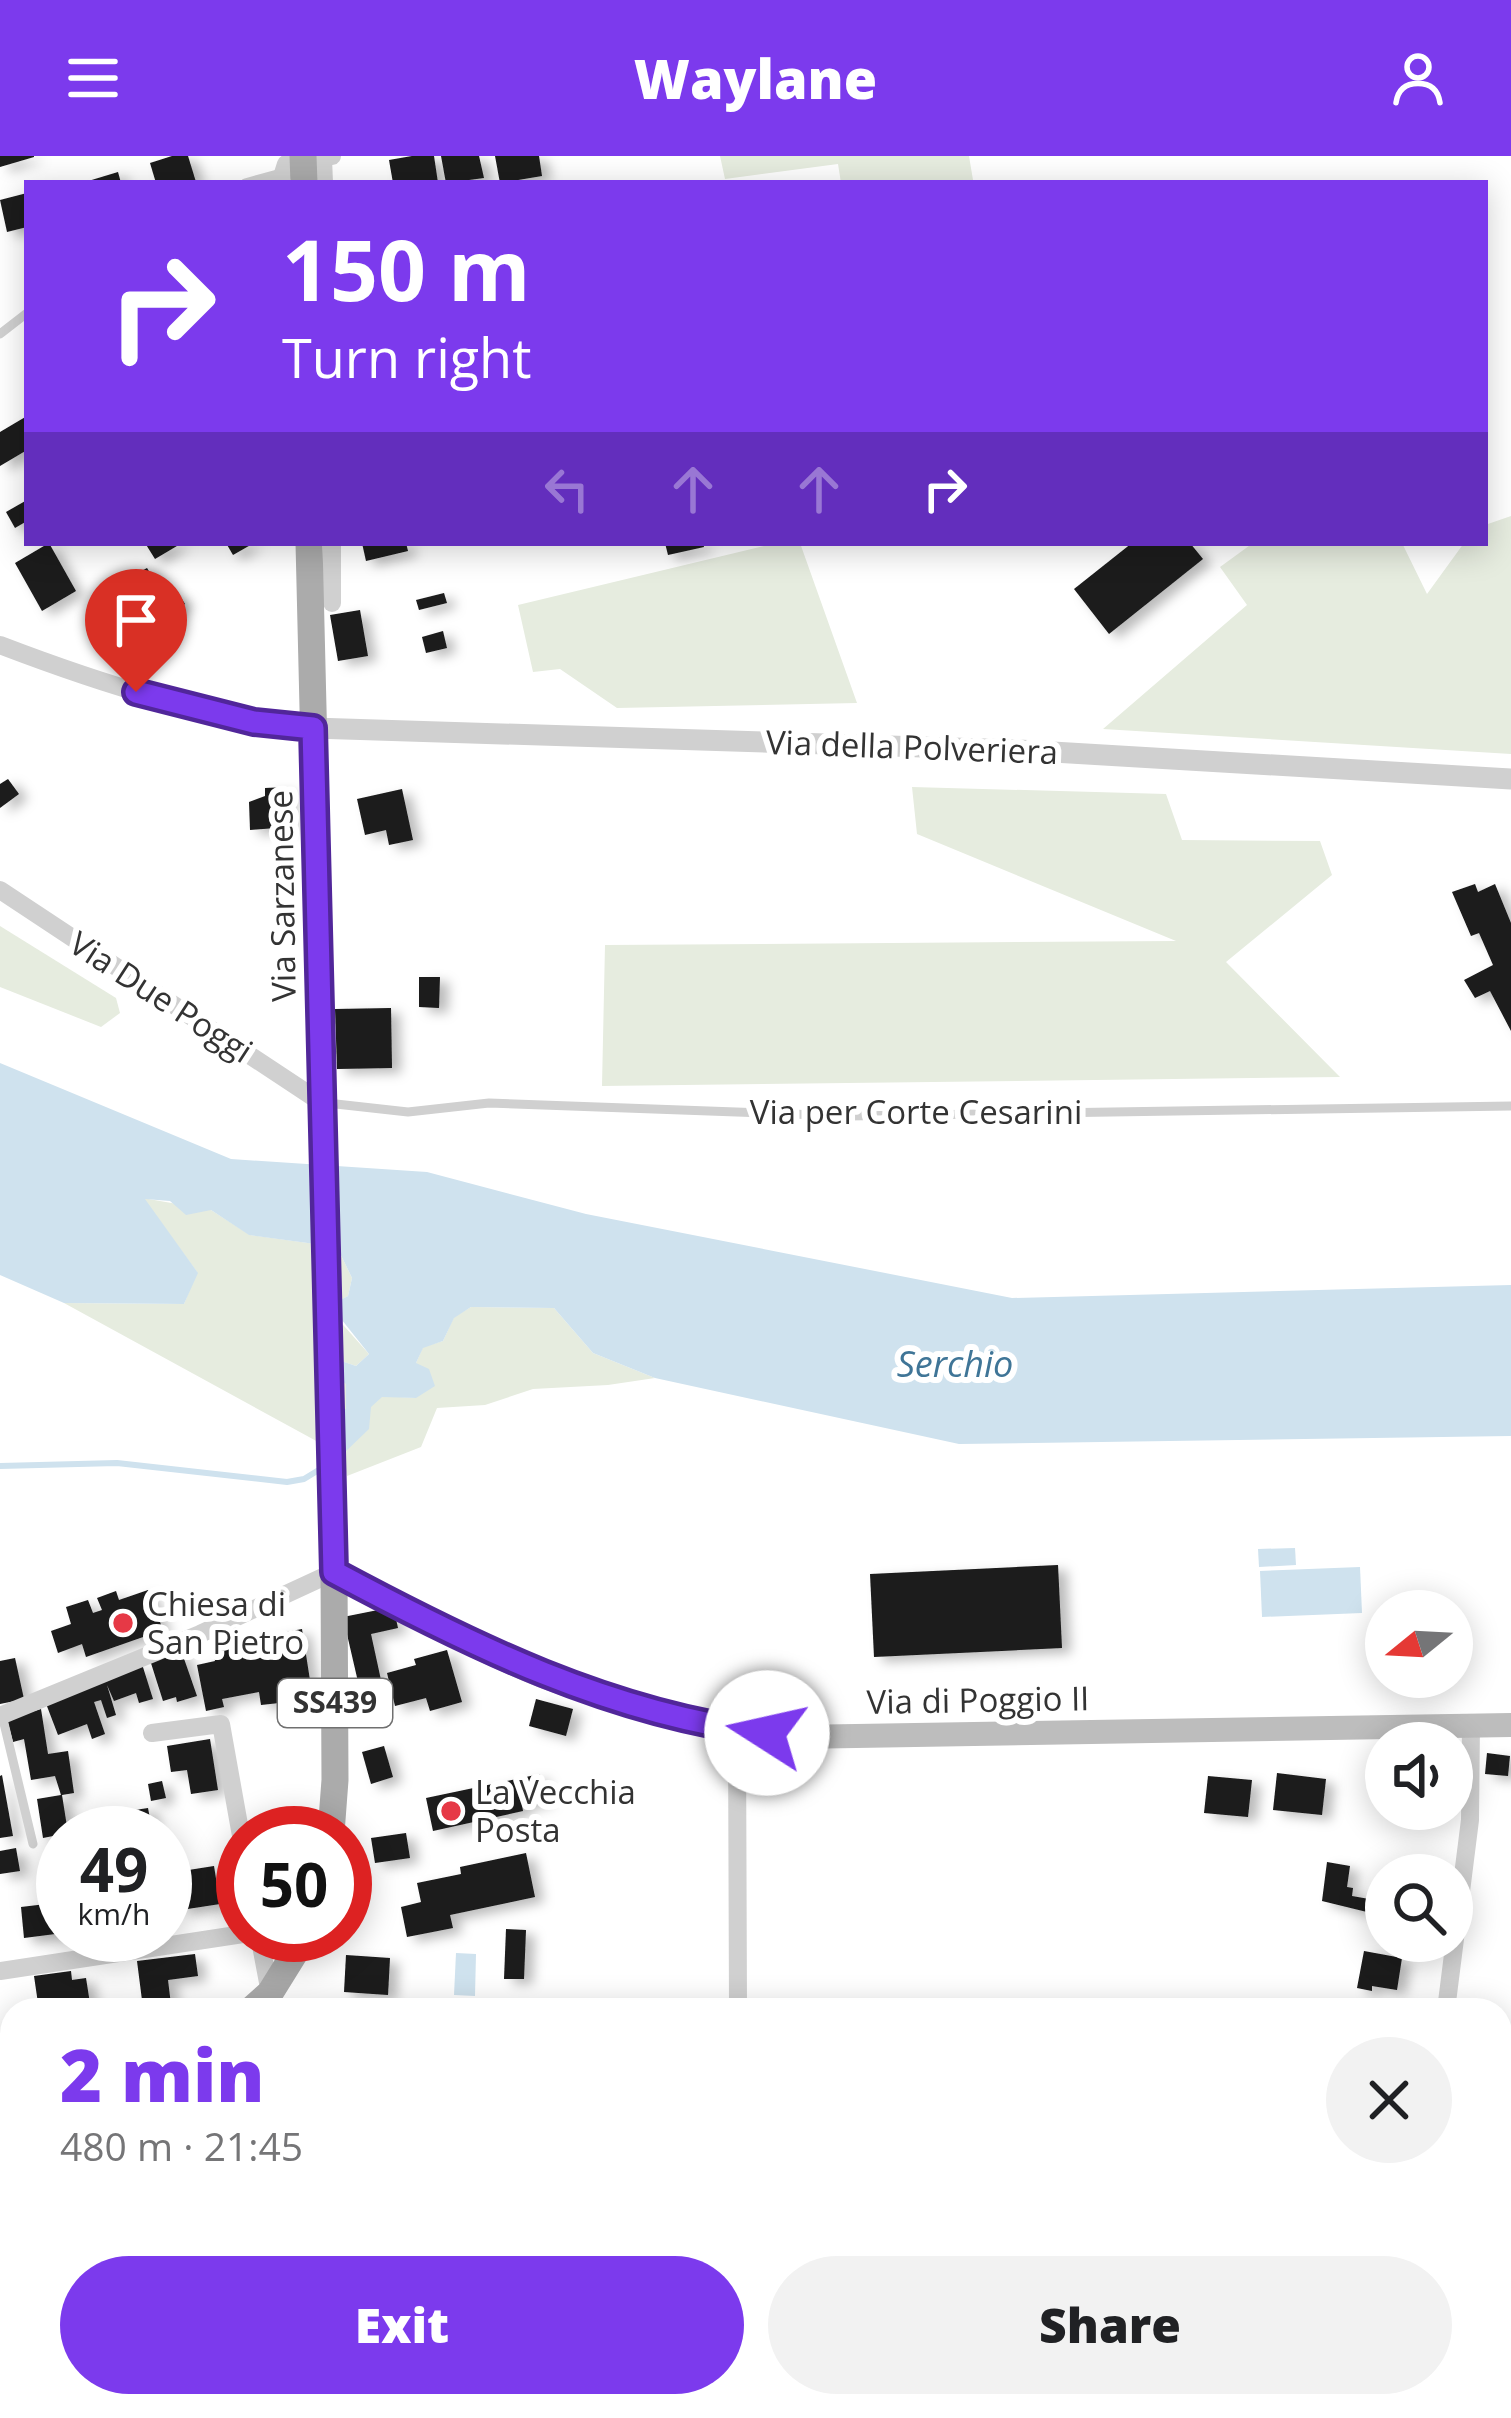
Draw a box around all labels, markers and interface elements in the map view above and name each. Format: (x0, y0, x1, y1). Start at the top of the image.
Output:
text: Waylane (634, 41, 877, 115)
icon: menu (60, 45, 126, 111)
icon: person (1385, 45, 1451, 111)
text: 150 m (282, 211, 530, 326)
icon: right (84, 228, 240, 384)
text: Turn right (282, 320, 531, 394)
icon: left (534, 456, 600, 522)
icon: ahead (660, 456, 726, 522)
icon: ahead (786, 456, 852, 522)
icon: right (912, 456, 978, 522)
pin (85, 569, 187, 692)
icon: arrive (103, 587, 169, 653)
street label: Via della Polveriera (765, 719, 1059, 774)
street label: Via Sarzanese (257, 790, 306, 1002)
street label: Via Due Poggi (61, 921, 262, 1073)
street label: Via per Corte Cesarini (750, 1089, 1082, 1134)
water label: Serchio (897, 1339, 1013, 1388)
place label: Chiesa di San Pietro (147, 1581, 304, 1664)
north arrow (1365, 1590, 1473, 1698)
map controls (1365, 1590, 1473, 1962)
marker: Chiesa di San Pietro (110, 1610, 136, 1636)
position arrow (704, 1670, 830, 1796)
street label: Via di Poggio II (866, 1675, 1090, 1724)
road number: SS439 (278, 1679, 392, 1727)
button: sound (1365, 1722, 1473, 1830)
place label: La Vecchia Posta (475, 1769, 636, 1852)
marker: La Vecchia Posta (438, 1798, 464, 1824)
speed limit sign: 50 (216, 1806, 372, 1962)
text: 49 (80, 1828, 148, 1910)
button: search (1365, 1854, 1473, 1962)
text: km/h (78, 1893, 150, 1934)
text: 2 min (60, 2025, 265, 2123)
button: close (1326, 2037, 1452, 2163)
text: 480 m · 21:45 (60, 2119, 303, 2172)
button: Exit (60, 2256, 744, 2394)
button: Share (768, 2256, 1452, 2394)

